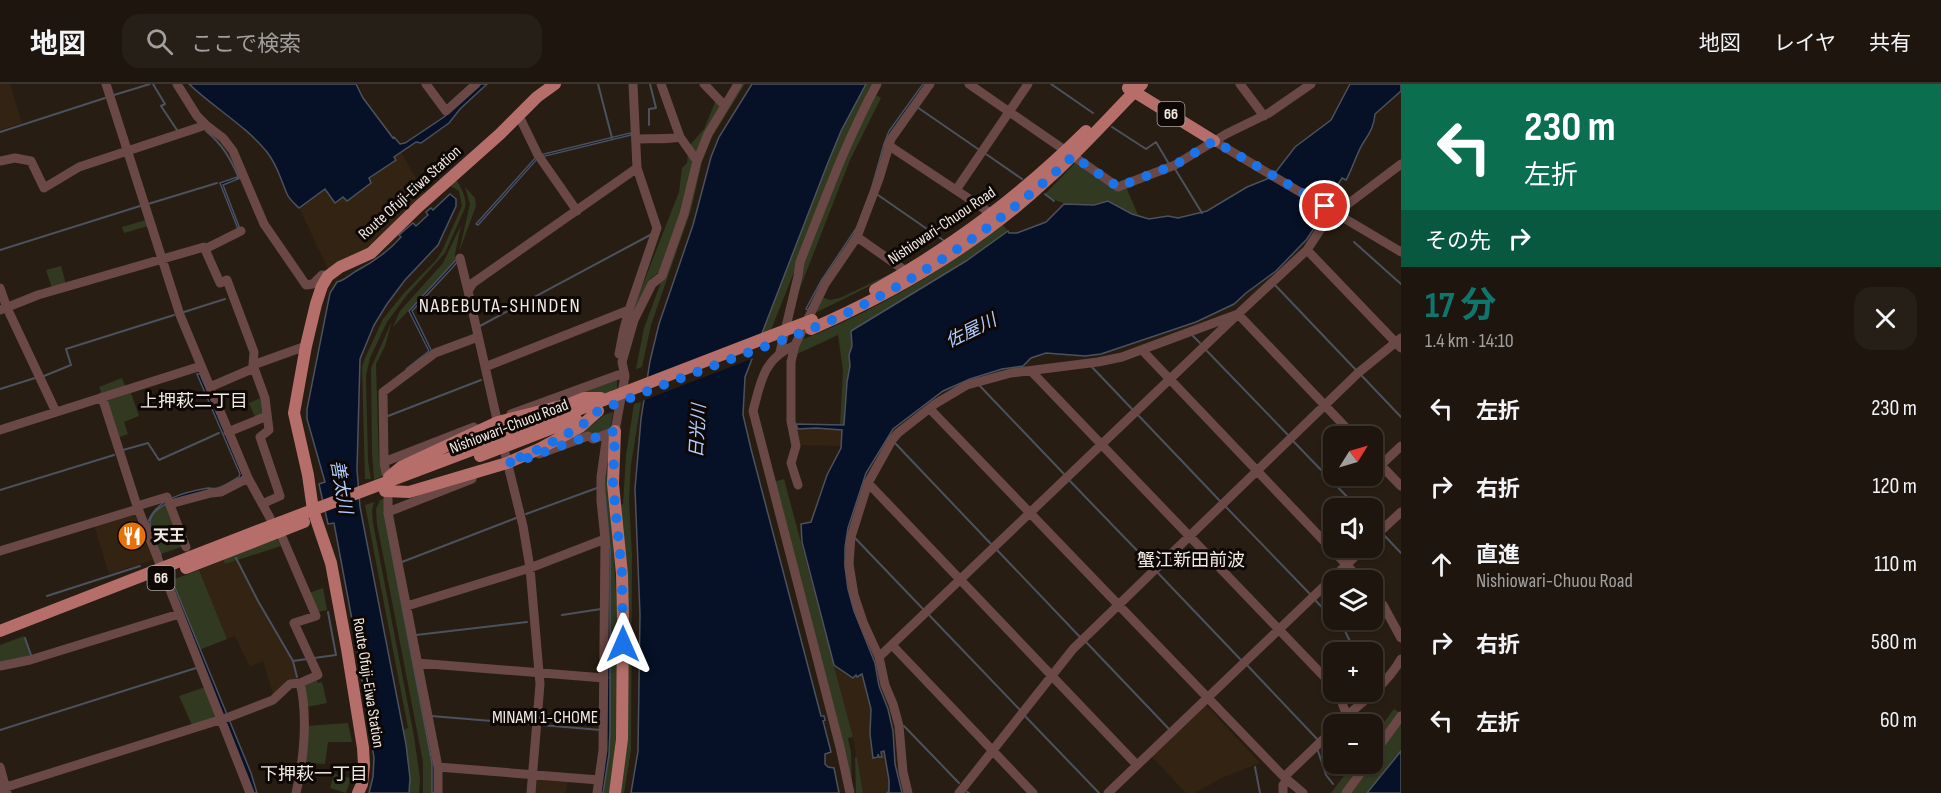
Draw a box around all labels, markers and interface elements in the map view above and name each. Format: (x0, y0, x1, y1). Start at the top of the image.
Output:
search box (122, 14, 542, 68)
icon: search (143, 25, 176, 58)
text: 地図 (30, 28, 86, 61)
text: ここで検索 (191, 31, 301, 58)
text: 地図 (1699, 31, 1741, 56)
text: レイヤ (1774, 31, 1836, 56)
text: 共有 (1869, 31, 1911, 56)
road number: 66 (1158, 102, 1184, 126)
text: 230 m (1524, 102, 1616, 153)
icon: left (1425, 108, 1503, 186)
street label: Route Ofuji-Eiwa Station (355, 142, 465, 244)
text: 左折 (1524, 160, 1578, 192)
pin (1299, 180, 1350, 231)
street label: Nishiowari-Chuou Road (885, 183, 999, 269)
icon: arrive (1308, 189, 1341, 222)
icon: right (1503, 222, 1536, 255)
text: その先 (1425, 228, 1491, 255)
text: 17 分 (1425, 285, 1496, 328)
button: close (1854, 287, 1917, 350)
district label: NABEBUTA-SHINDEN (419, 294, 581, 318)
water label: 佐屋川 (942, 309, 1002, 352)
text: 1.4 km · 14:10 (1425, 329, 1514, 353)
district label: 上押萩二丁目 (140, 391, 248, 412)
icon: left (1425, 392, 1458, 425)
text: 230 m (1871, 395, 1917, 422)
street label: Nishiowari-Chuou Road (447, 396, 571, 458)
text: 左折 (1476, 398, 1520, 425)
water label: 日光川 (686, 401, 710, 459)
north arrow (1323, 426, 1383, 486)
map controls (1323, 426, 1383, 774)
water label: 善太川 (326, 459, 356, 517)
icon: right (1425, 470, 1458, 503)
text: 120 m (1873, 473, 1917, 500)
text: 右折 (1476, 476, 1520, 503)
button: sound (1323, 498, 1383, 558)
restaurant icon: 天王 (116, 520, 148, 552)
place label: 天王 (153, 527, 185, 546)
text: 直進 (1476, 542, 1520, 569)
icon: ahead (1425, 548, 1458, 581)
district label: 蟹江新田前波 (1137, 550, 1245, 571)
text: 110 m (1874, 551, 1917, 578)
road number: 66 (148, 566, 174, 590)
text: Nishiowari-Chuou Road (1476, 569, 1633, 593)
button: layers (1323, 570, 1383, 630)
position arrow (591, 612, 655, 676)
street label: Route Ofuji-Eiwa Station (348, 617, 388, 749)
icon: right (1425, 626, 1458, 659)
text: 580 m (1871, 629, 1917, 656)
text: 右折 (1476, 632, 1520, 659)
button: + (1323, 642, 1383, 702)
icon: left (1425, 704, 1458, 737)
district label: MINAMI 1-CHOME (492, 707, 598, 728)
text: 60 m (1880, 707, 1917, 734)
text: 左折 (1476, 710, 1520, 737)
button: − (1323, 714, 1383, 774)
district label: 下押萩一丁目 (260, 764, 368, 785)

